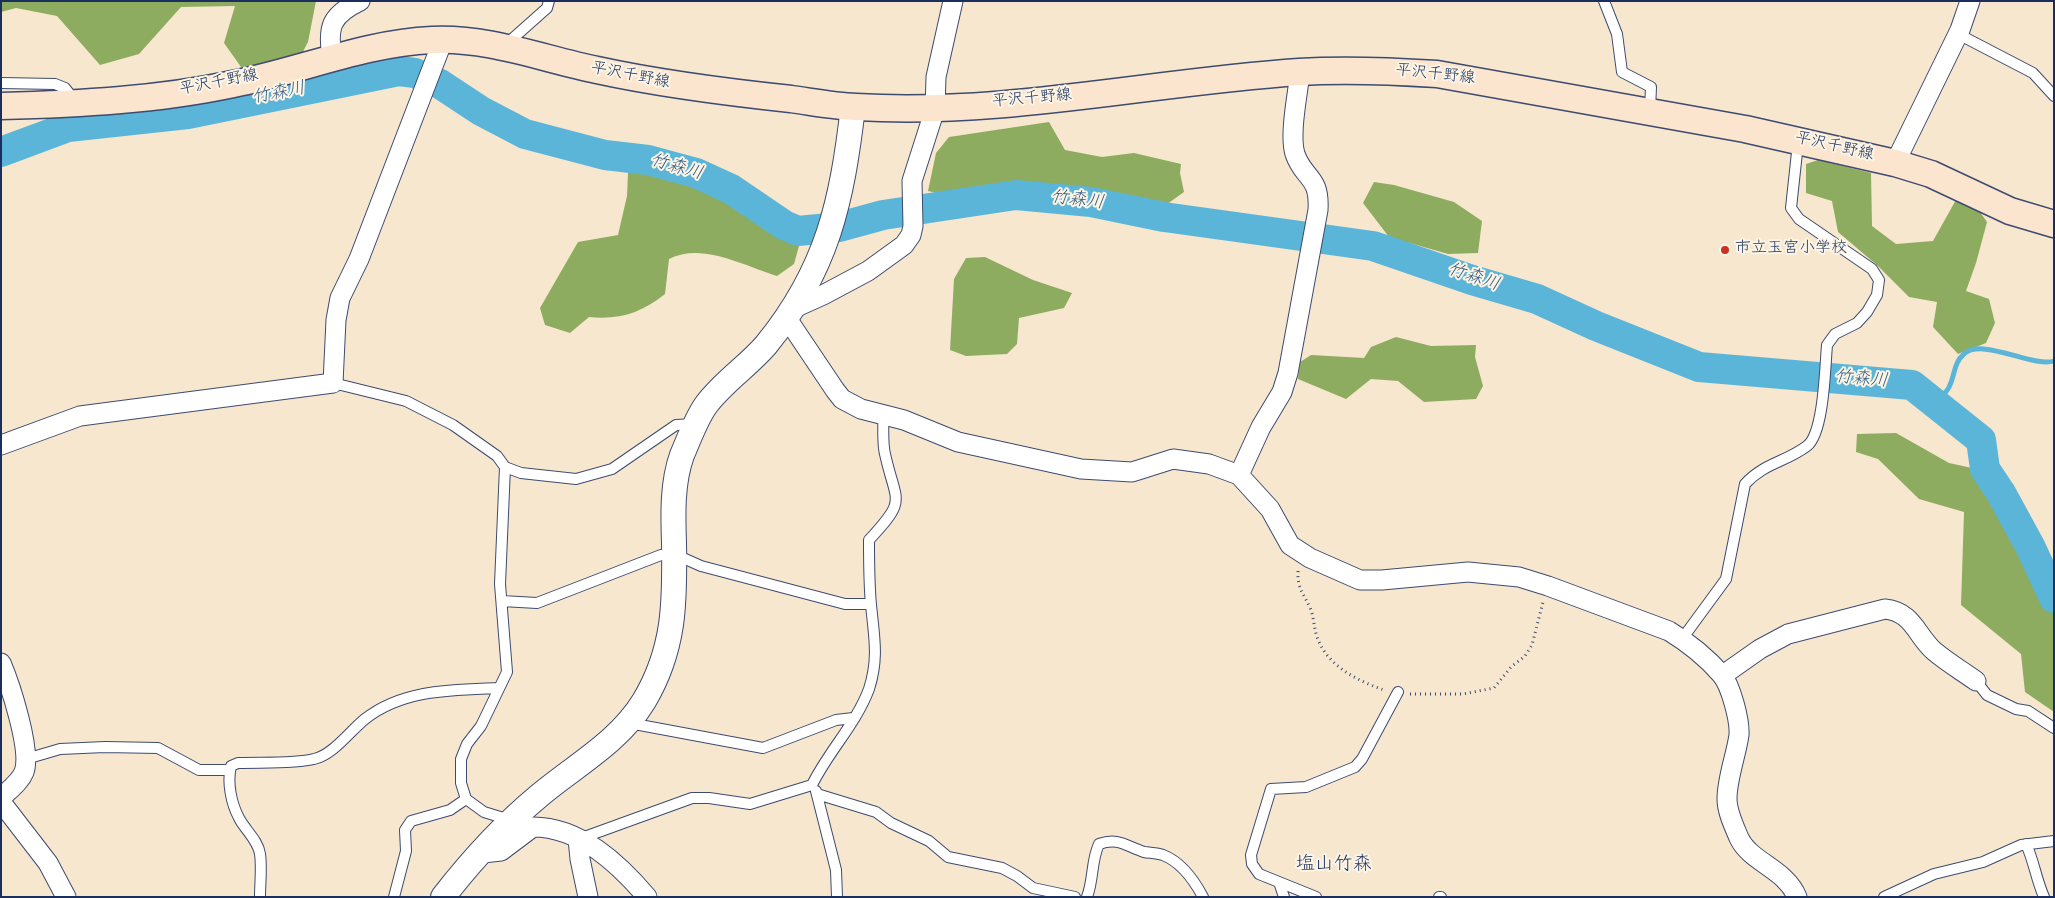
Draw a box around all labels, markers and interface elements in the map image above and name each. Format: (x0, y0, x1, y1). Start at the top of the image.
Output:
street label: 平沢千野線 (589, 60, 671, 94)
street label: 平沢千野線 (1394, 62, 1476, 90)
street label: 平沢千野線 (178, 67, 260, 101)
water label: 竹森川 (250, 79, 308, 111)
street label: 平沢千野線 (991, 87, 1073, 113)
street label: 平沢千野線 (1793, 130, 1875, 166)
water label: 竹森川 (647, 151, 705, 187)
water label: 竹森川 (1049, 188, 1105, 216)
place label: 市立玉宮小学校 (1735, 240, 1847, 260)
marker: 市立玉宮小学校 (1719, 244, 1731, 256)
water label: 竹森川 (1444, 260, 1502, 298)
water label: 竹森川 (1833, 368, 1889, 394)
district label: 塩山竹森 (1296, 855, 1372, 877)

